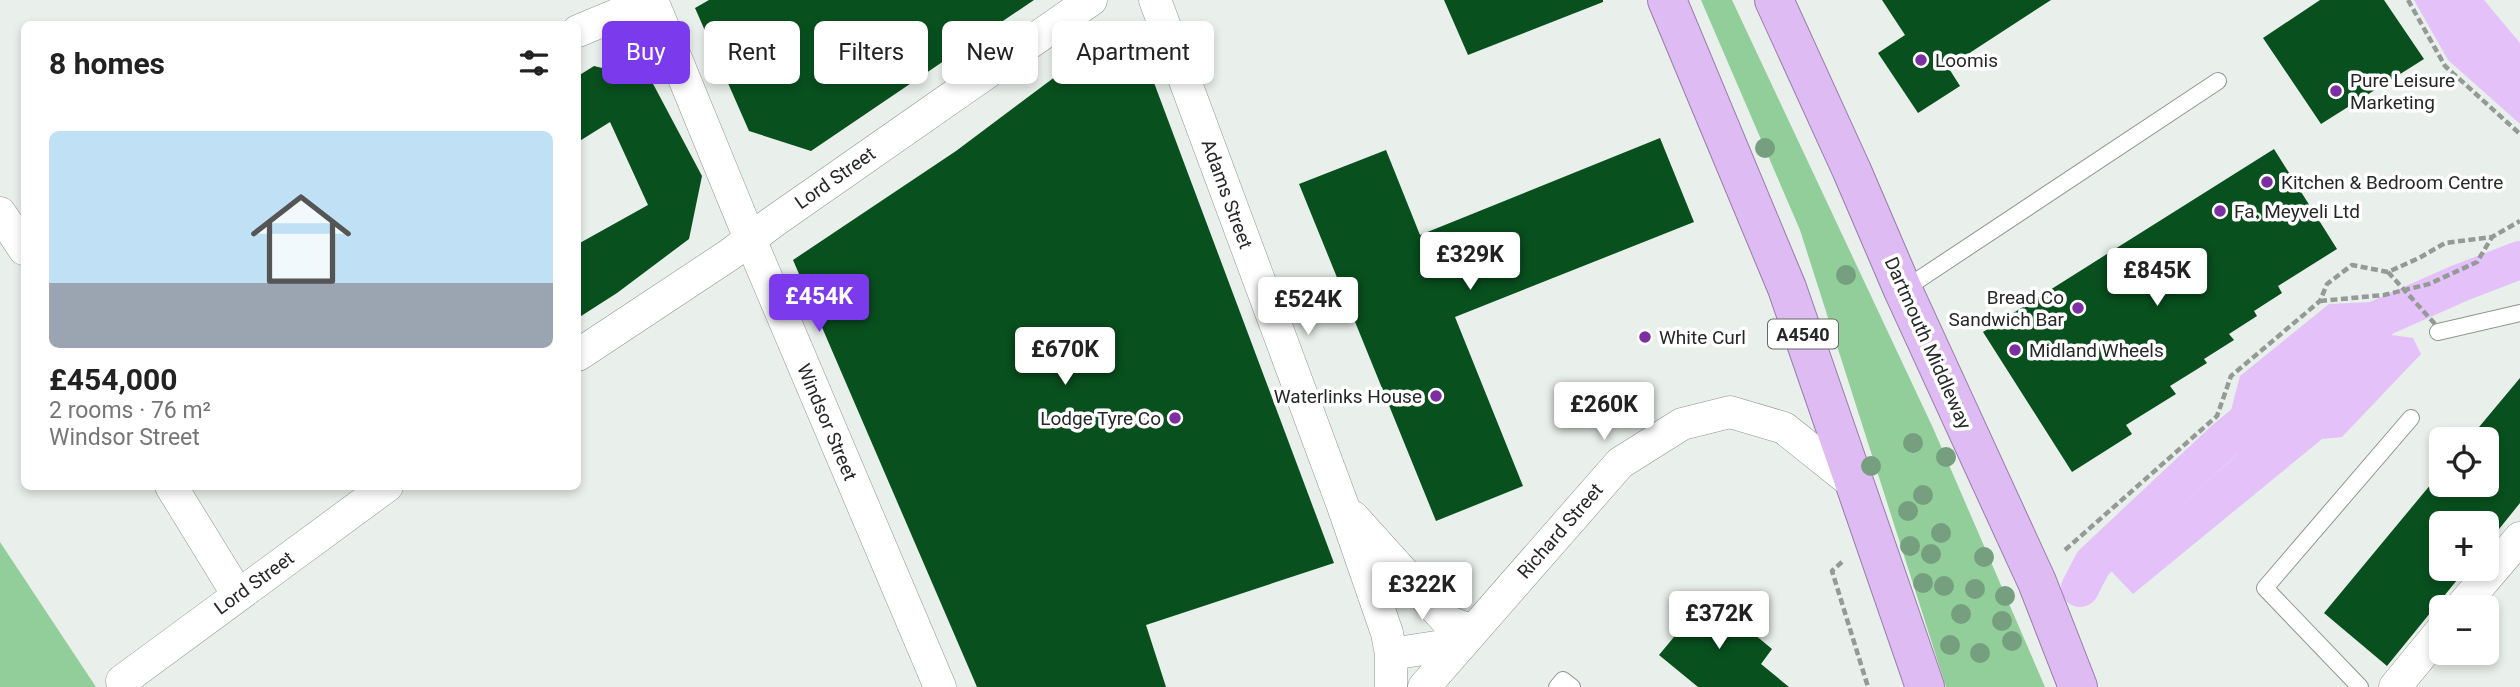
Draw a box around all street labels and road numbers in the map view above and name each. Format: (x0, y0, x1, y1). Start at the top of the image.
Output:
street label: Adams Street (1197, 136, 1257, 252)
street label: Lord Street (790, 142, 880, 214)
street label: Dartmouth Middleway (1880, 253, 1976, 433)
road number: A4540 (1768, 320, 1838, 348)
street label: Windsor Street (792, 360, 862, 484)
street label: Richard Street (1512, 479, 1608, 583)
street label: Lord Street (210, 546, 298, 620)

